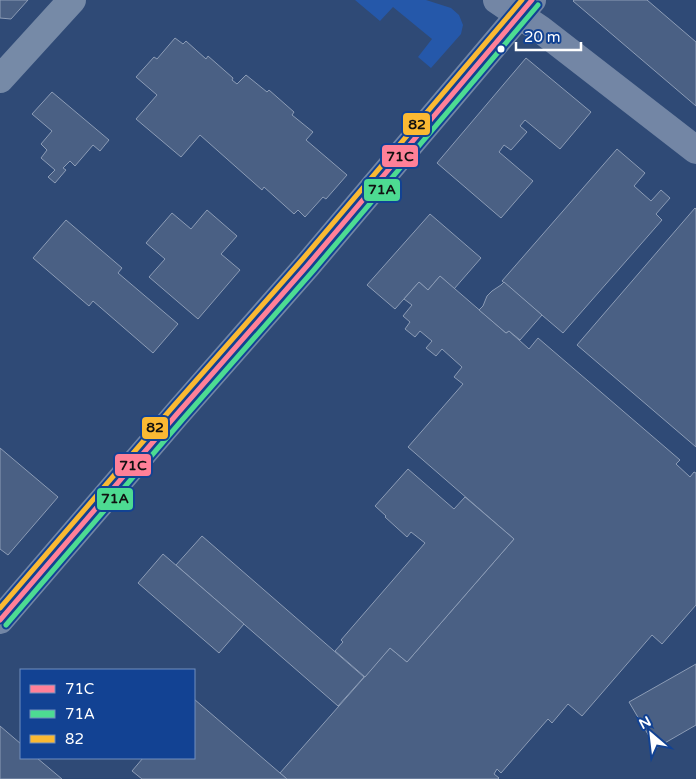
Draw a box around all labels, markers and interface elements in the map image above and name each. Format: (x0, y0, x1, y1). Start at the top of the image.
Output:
scale bar (516, 20, 581, 52)
text: 20 m (524, 28, 561, 46)
unlabelled marker (496, 44, 506, 54)
line badge: 82 (402, 112, 431, 136)
text: 82 (408, 116, 426, 133)
line badge: 71C (381, 144, 419, 168)
text: 71C (386, 148, 414, 165)
line badge: 71A (363, 178, 401, 202)
text: 71A (368, 181, 397, 198)
line badge: 82 (141, 416, 169, 440)
text: 82 (146, 419, 164, 436)
line badge: 71C (114, 453, 152, 477)
text: 71C (119, 457, 147, 474)
line badge: 71A (96, 487, 134, 511)
text: 71A (101, 490, 130, 507)
legend (20, 669, 195, 759)
text: 71C (65, 680, 94, 698)
text: 71A (65, 705, 95, 723)
north arrow (626, 709, 676, 759)
text: N (636, 713, 654, 733)
text: 82 (65, 730, 84, 748)

